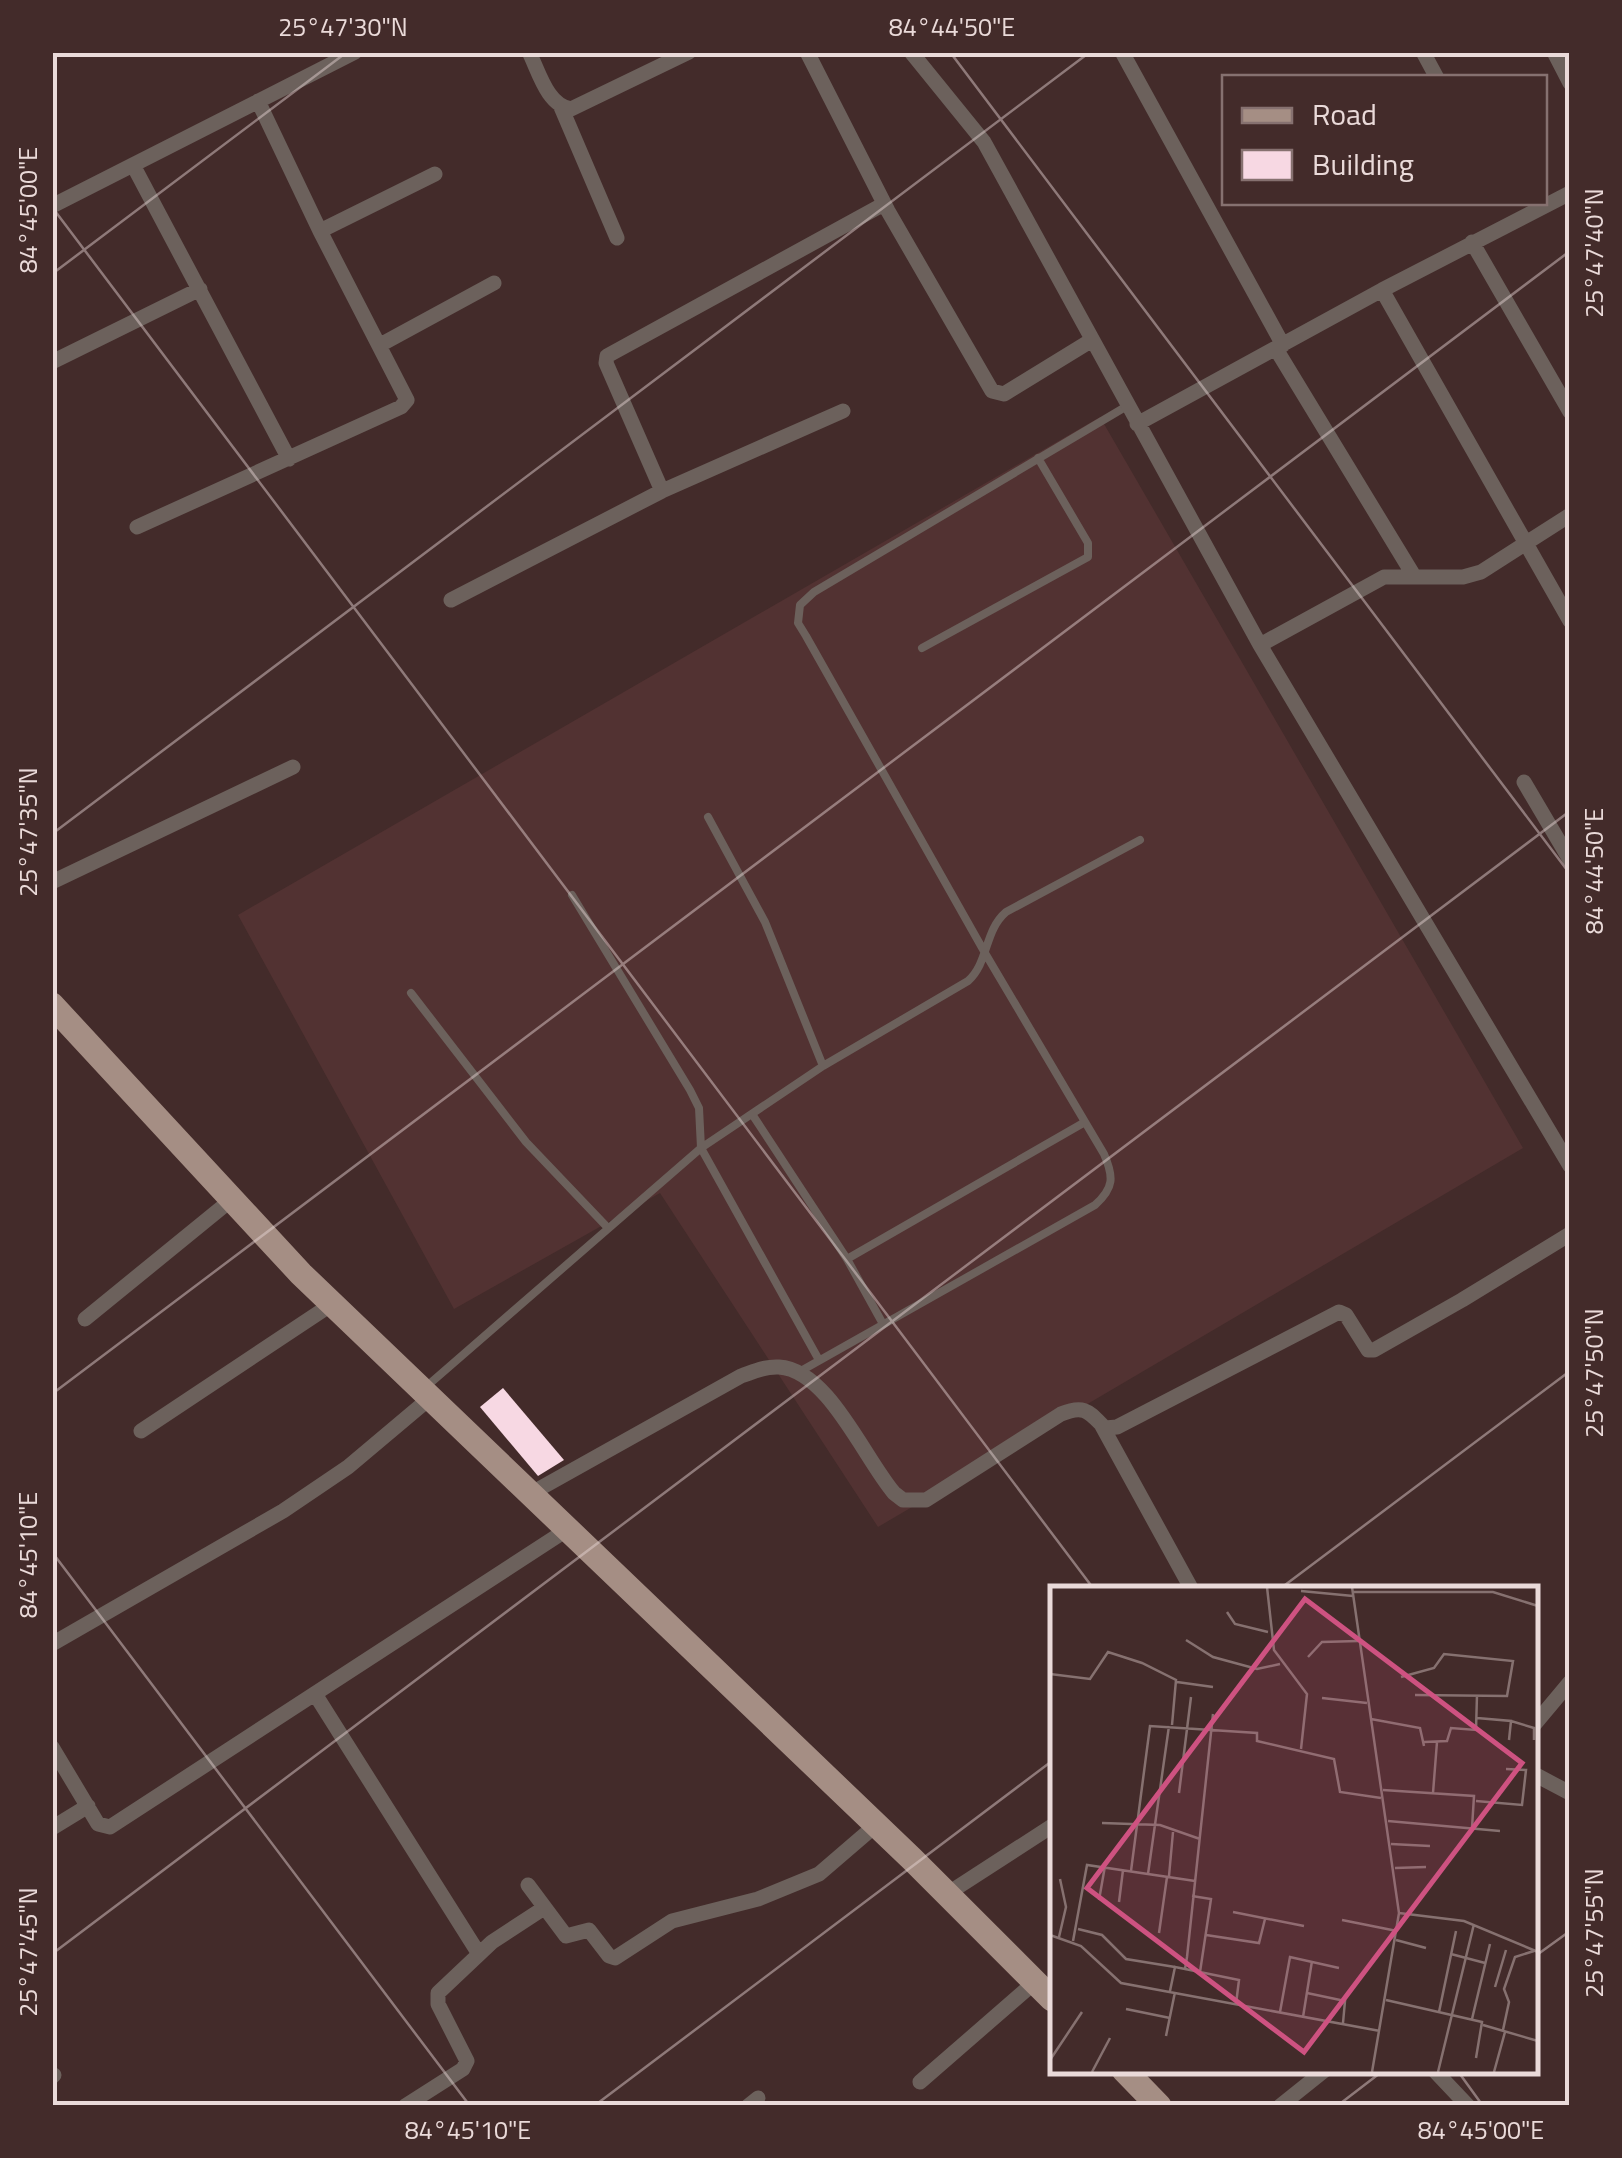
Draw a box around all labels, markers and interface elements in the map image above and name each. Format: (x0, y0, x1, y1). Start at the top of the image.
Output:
text: 25°47'30"N (278, 8, 408, 46)
text: 84°44'50"E (889, 8, 1015, 46)
legend (1222, 75, 1547, 205)
text: Road (1312, 91, 1377, 137)
text: Building (1312, 141, 1414, 187)
text: 84°45'00"E (9, 147, 47, 273)
text: 25°47'40"N (1575, 188, 1613, 318)
text: 25°47'35"N (9, 767, 47, 897)
text: 84°44'50"E (1575, 808, 1613, 934)
text: 25°47'50"N (1575, 1308, 1613, 1438)
text: 84°45'10"E (9, 1492, 47, 1618)
inset map (1050, 1586, 1537, 2073)
text: 25°47'55"N (1575, 1868, 1613, 1998)
text: 25°47'45"N (9, 1887, 47, 2017)
text: 84°45'10"E (405, 2111, 531, 2149)
text: 84°45'00"E (1418, 2111, 1544, 2149)

